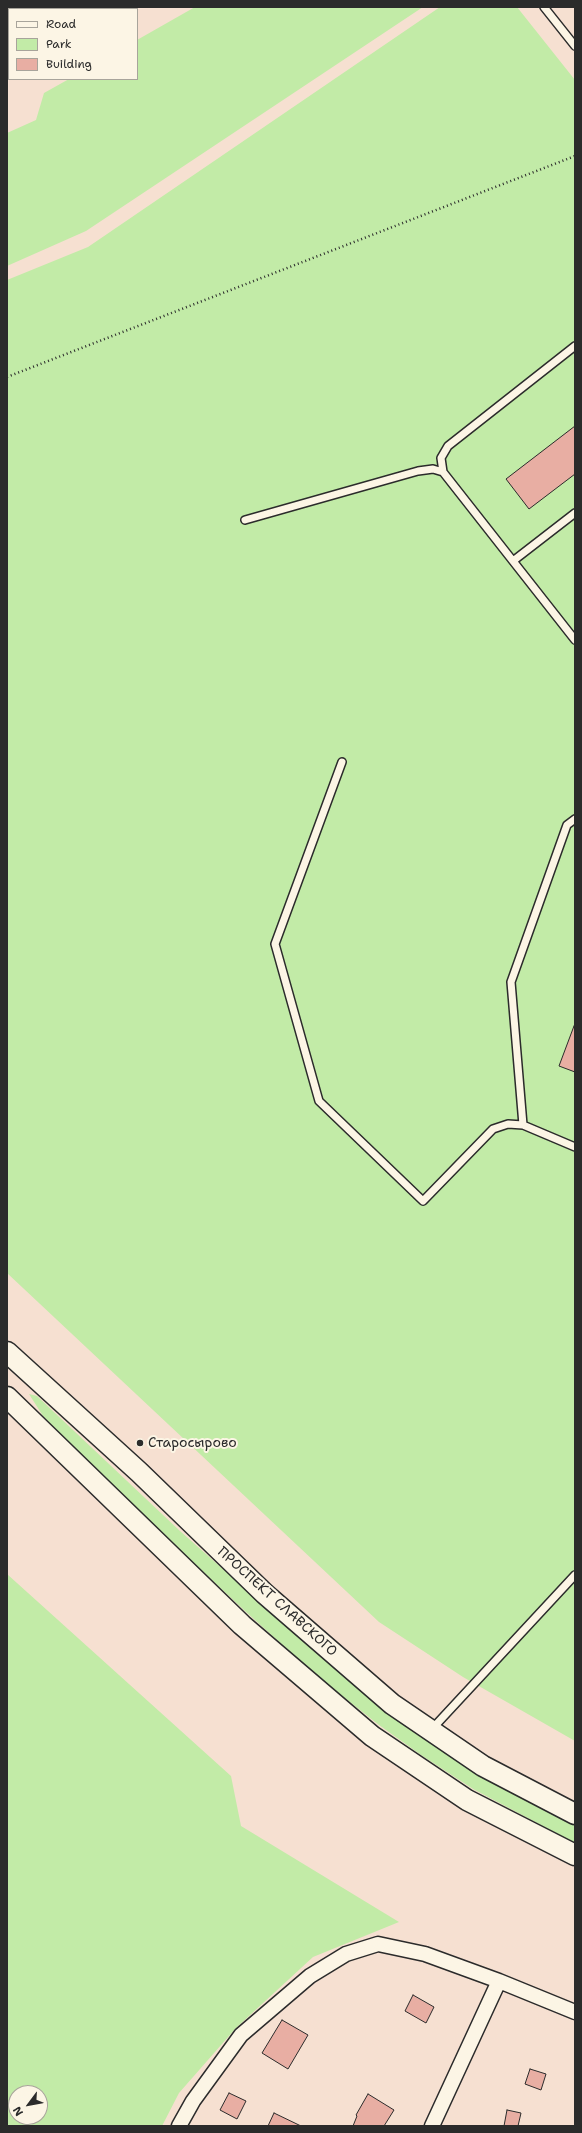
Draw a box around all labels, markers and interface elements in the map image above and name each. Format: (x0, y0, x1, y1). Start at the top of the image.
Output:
legend (8, 8, 138, 80)
text: Road (46, 16, 76, 32)
text: Park (46, 36, 72, 52)
text: Building (46, 56, 92, 72)
place label: Старосырово (148, 1435, 237, 1451)
marker: Старосырово (135, 1438, 145, 1448)
street label: ПРОСПЕКТ СЛАВСКОГО (214, 1544, 340, 1660)
north arrow (8, 2085, 48, 2125)
text: N (10, 2103, 27, 2119)

